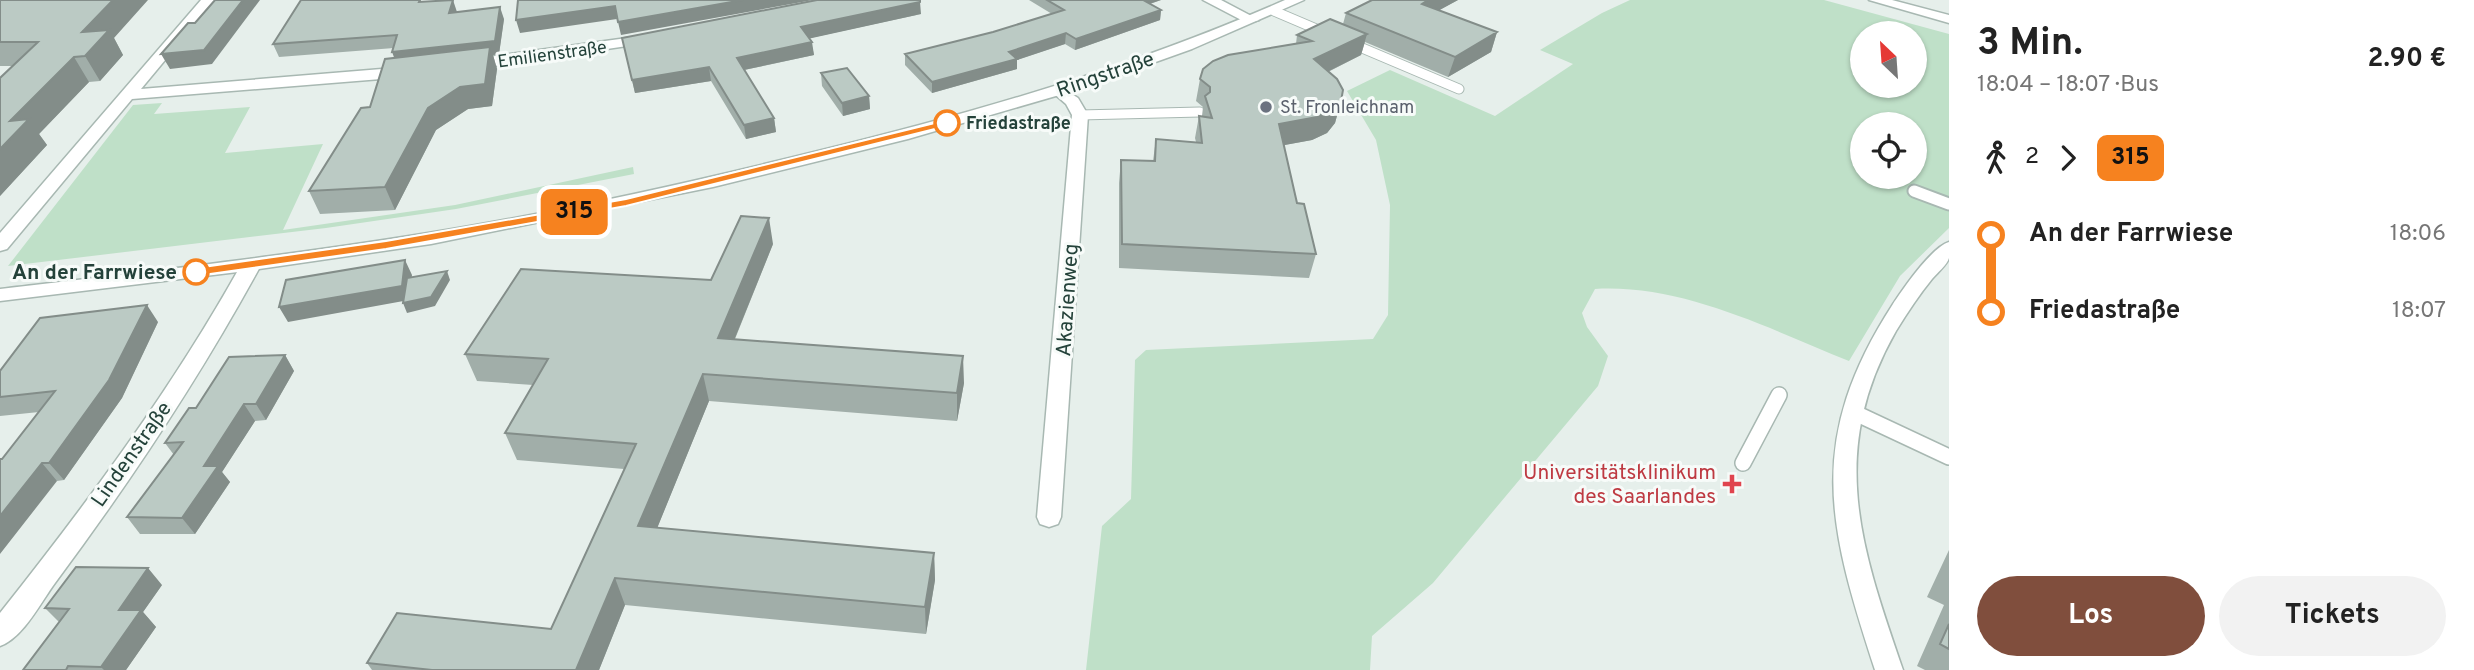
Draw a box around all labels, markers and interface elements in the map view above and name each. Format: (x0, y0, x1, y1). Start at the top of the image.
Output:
text: 3 Min. (1977, 20, 2083, 69)
north arrow (1850, 21, 1927, 98)
map controls (1850, 21, 1927, 189)
street label: Emilienstraße (496, 36, 608, 75)
text: 2.90 € (2368, 43, 2446, 76)
street label: Ringstraße (1053, 46, 1158, 105)
text: 18:04 – 18:07 · Bus (1977, 71, 2159, 100)
place label: St. Fronleichnam (1280, 97, 1414, 120)
marker: St. Fronleichnam (1258, 99, 1274, 115)
marker: Friedastraße (934, 110, 960, 136)
button: locate (1850, 112, 1927, 189)
place label: Friedastraße (966, 113, 1071, 136)
icon: walk (1977, 139, 2015, 177)
icon: forward (2049, 139, 2087, 177)
text: 2 (2025, 143, 2039, 172)
text: 315 (2111, 143, 2150, 173)
line badge: 315 (534, 189, 614, 235)
text: 315 (555, 197, 593, 227)
text: An der Farrwiese (2029, 218, 2233, 251)
text: 18:06 (2390, 220, 2446, 249)
street label: Akazienweg (1051, 243, 1086, 358)
marker: An der Farrwiese (183, 259, 209, 285)
place label: An der Farrwiese (12, 260, 177, 287)
text: Friedastraße (2029, 295, 2180, 328)
text: 18:07 (2392, 297, 2446, 326)
street label: Lindenstraße (86, 397, 178, 513)
place label: Universitätsklinikum des Saarlandes (1523, 460, 1716, 511)
marker: Universitätsklinikum des Saarlandes (1722, 474, 1742, 494)
button: Los (1977, 576, 2205, 656)
button: Tickets (2219, 576, 2446, 656)

